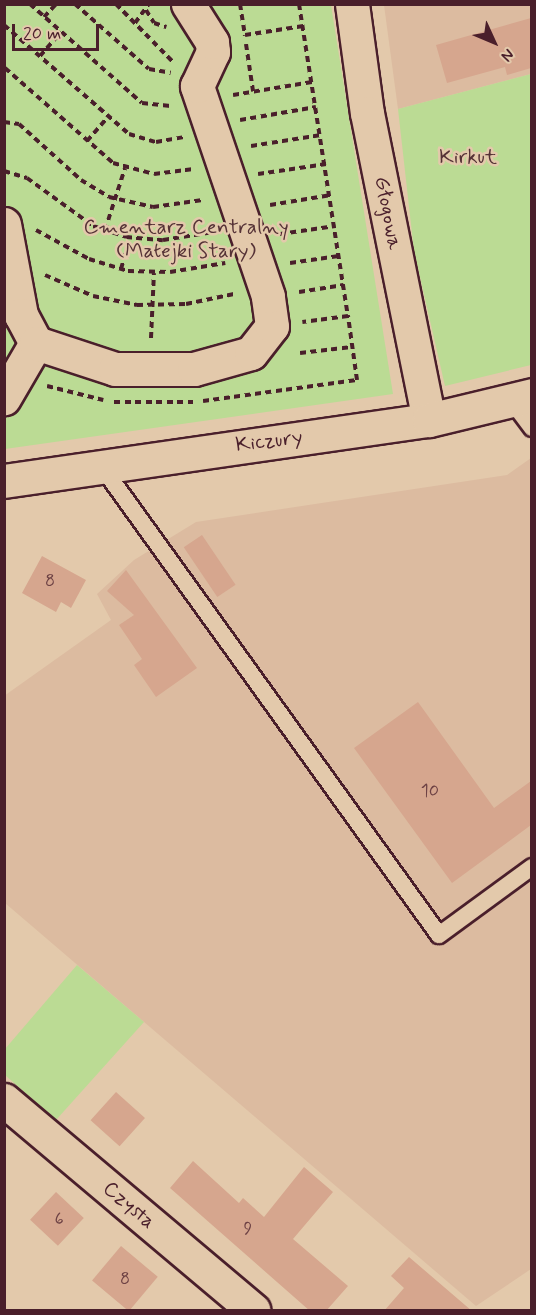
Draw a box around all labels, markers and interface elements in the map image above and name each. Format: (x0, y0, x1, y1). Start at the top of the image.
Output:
scale bar (15, 12, 102, 50)
north arrow (464, 12, 524, 72)
text: 20 m (23, 22, 61, 46)
text: N (496, 44, 519, 66)
park label: Kirkut (439, 144, 497, 170)
street label: Głogowa (369, 174, 407, 252)
park label: Cmentarz Centralny (Matejki Stary) (83, 214, 289, 264)
street label: Kiczury (234, 424, 304, 458)
house number: 8 (45, 570, 55, 592)
house number: 10 (421, 780, 439, 802)
street label: Czysta (98, 1176, 160, 1234)
house number: 6 (54, 1208, 64, 1230)
house number: 9 (244, 1218, 252, 1240)
house number: 8 (120, 1268, 130, 1290)

